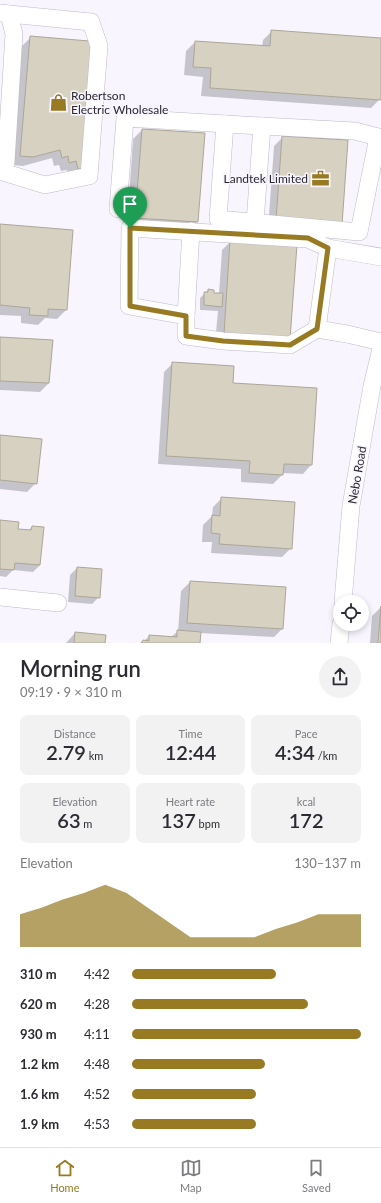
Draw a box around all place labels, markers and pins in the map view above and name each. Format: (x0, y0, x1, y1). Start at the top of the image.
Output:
place label: Robertson Electric Wholesale (71, 88, 168, 117)
shop icon: Robertson Electric Wholesale (48, 92, 68, 112)
office icon: Landtek Limited (311, 168, 331, 188)
place label: Landtek Limited (224, 171, 308, 186)
pin (113, 187, 147, 228)

